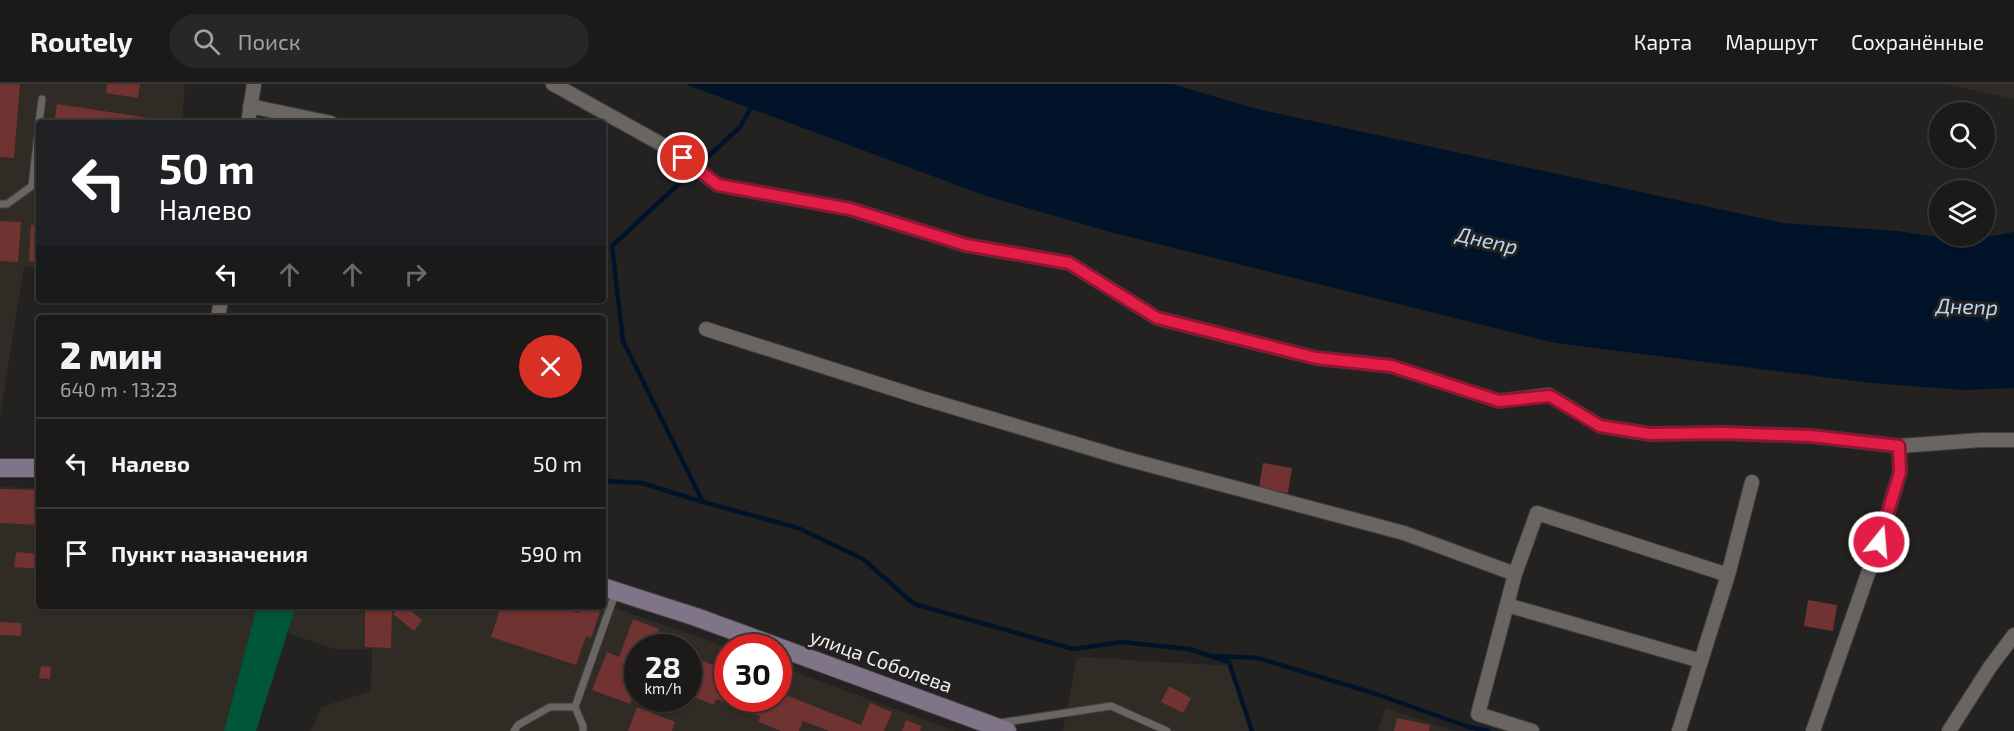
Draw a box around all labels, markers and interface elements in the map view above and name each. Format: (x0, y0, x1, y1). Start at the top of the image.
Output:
search box (169, 14, 589, 68)
text: Routely (30, 24, 133, 58)
icon: search (190, 25, 223, 58)
text: Поиск (238, 28, 301, 54)
text: Карта (1634, 29, 1692, 54)
text: Маршрут (1725, 29, 1818, 54)
text: Сохранённые (1851, 29, 1984, 54)
map controls (1929, 102, 1995, 246)
button: search (1929, 102, 1995, 168)
pin (657, 132, 708, 183)
icon: arrive (666, 141, 699, 174)
text: 50 m (159, 142, 255, 192)
icon: left (60, 144, 138, 222)
button: layers (1929, 180, 1995, 246)
text: Налево (159, 193, 252, 225)
water label: Днепр (1453, 220, 1520, 259)
icon: left (210, 258, 243, 291)
icon: ahead (273, 258, 306, 291)
icon: ahead (336, 258, 369, 291)
icon: right (399, 258, 432, 291)
water label: Днепр (1935, 292, 1999, 319)
text: 2 мин (60, 333, 163, 376)
button: close (519, 335, 582, 398)
text: 640 m · 13:23 (60, 377, 178, 401)
icon: left (60, 447, 93, 480)
text: Налево (111, 450, 190, 476)
text: 50 m (533, 450, 582, 476)
position arrow (1847, 510, 1911, 574)
icon: arrive (60, 537, 93, 570)
text: Пункт назначения (111, 540, 308, 566)
text: 590 m (520, 540, 582, 566)
street label: улица Соболева (806, 623, 956, 698)
speed limit sign: 30 (714, 634, 792, 712)
text: 28 (645, 648, 681, 684)
text: km/h (644, 679, 682, 697)

